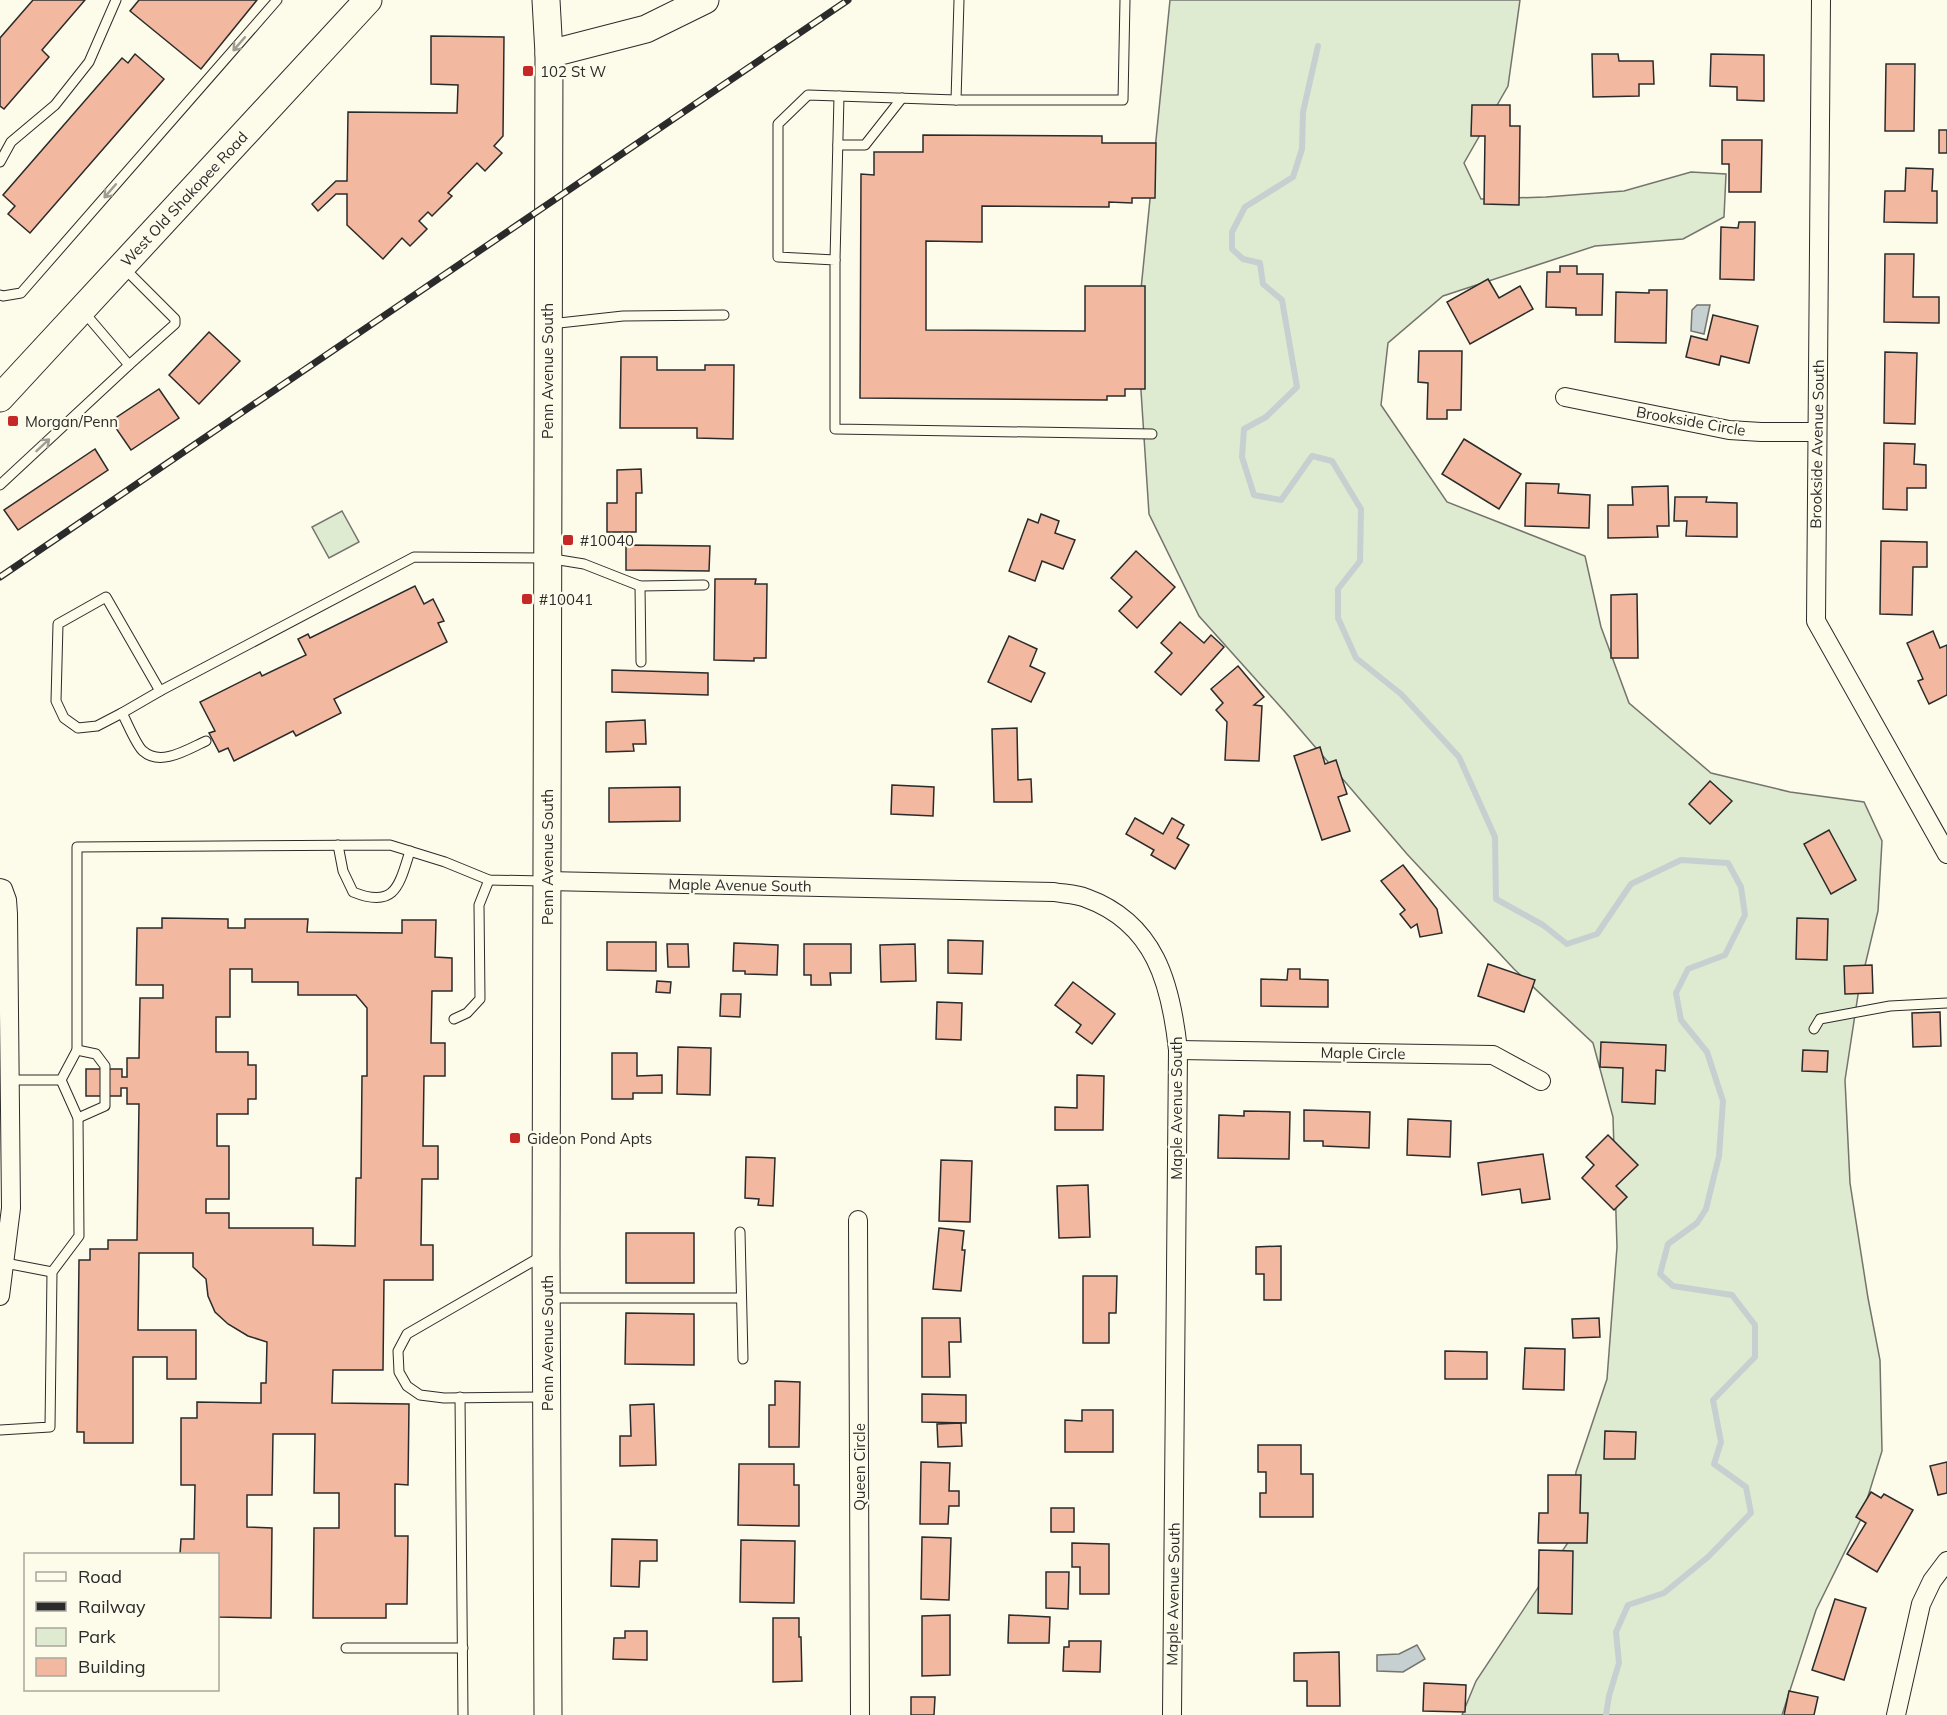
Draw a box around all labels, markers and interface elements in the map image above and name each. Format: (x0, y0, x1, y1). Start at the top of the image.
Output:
one-way arrow (232, 36, 246, 51)
place label: 102 St W (540, 62, 606, 81)
marker: 102 St W (521, 64, 535, 78)
street label: West Old Shakopee Road (116, 127, 252, 271)
one-way arrow (103, 183, 117, 198)
street label: Penn Avenue South (538, 303, 557, 439)
street label: Brookside Avenue South (1806, 359, 1828, 529)
street label: Brookside Circle (1635, 402, 1747, 440)
place label: Morgan/Penn (25, 412, 118, 431)
marker: Morgan/Penn (6, 414, 20, 428)
one-way arrow (35, 438, 50, 453)
place label: #10040 (580, 531, 634, 550)
marker: #10040 (561, 533, 575, 547)
place label: #10041 (539, 590, 593, 609)
marker: #10041 (520, 592, 534, 606)
street label: Penn Avenue South (538, 789, 557, 925)
street label: Maple Avenue South (668, 874, 812, 896)
street label: Maple Avenue South (1167, 1036, 1186, 1180)
street label: Maple Circle (1320, 1043, 1406, 1063)
place label: Gideon Pond Apts (527, 1129, 652, 1148)
marker: Gideon Pond Apts (508, 1131, 522, 1145)
street label: Penn Avenue South (538, 1275, 557, 1411)
street label: Queen Circle (850, 1423, 869, 1511)
street label: Maple Avenue South (1162, 1522, 1184, 1666)
legend (24, 1553, 219, 1691)
text: Road (78, 1565, 122, 1588)
text: Railway (78, 1595, 146, 1618)
text: Park (78, 1625, 117, 1648)
text: Building (78, 1655, 146, 1678)

